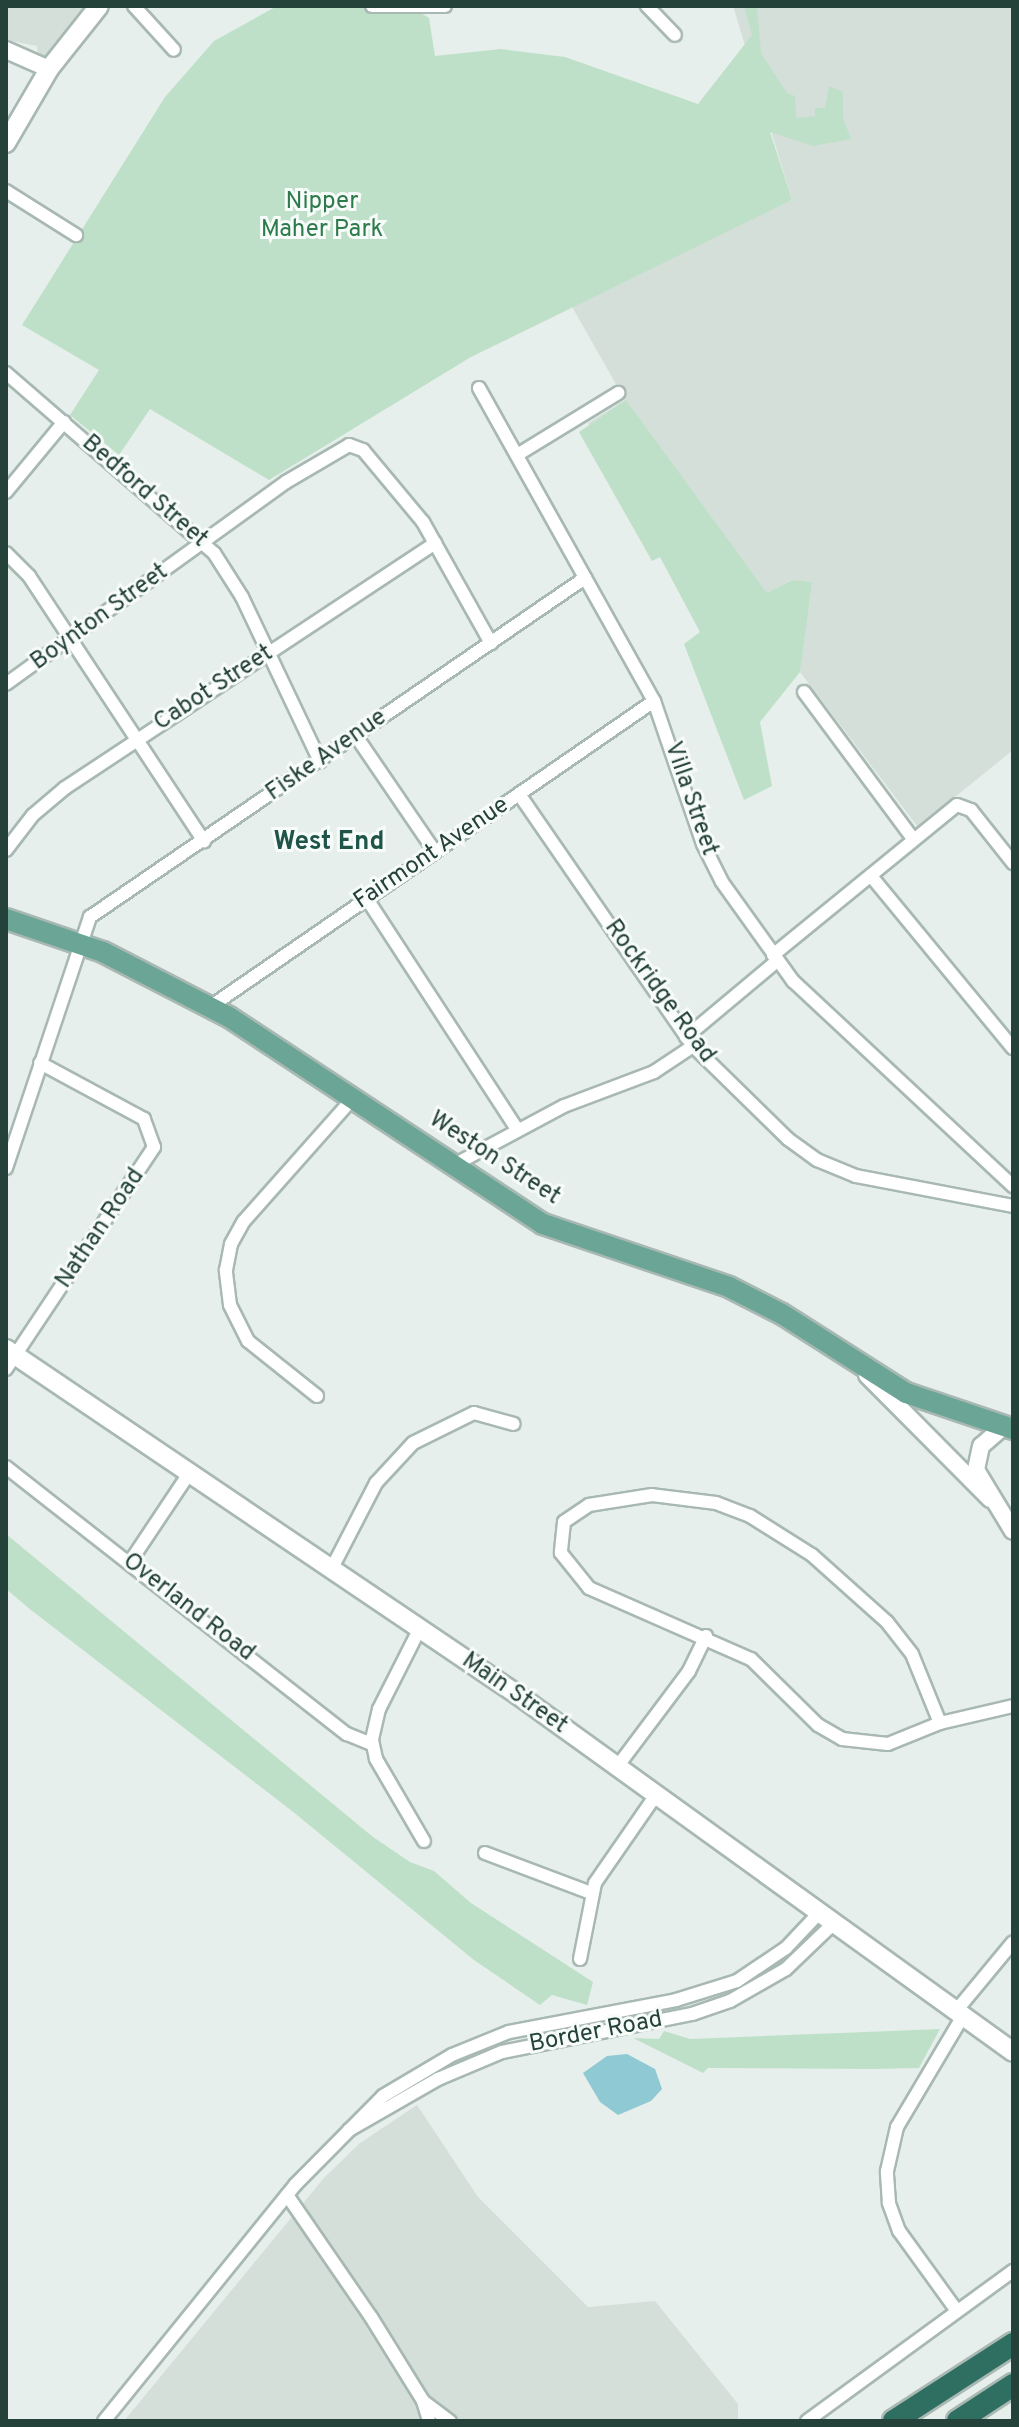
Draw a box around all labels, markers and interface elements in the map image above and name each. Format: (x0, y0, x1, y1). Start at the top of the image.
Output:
park label: Nipper Maher Park (261, 189, 383, 245)
street label: Bedford Street (75, 430, 213, 554)
street label: Boynton Street (26, 559, 174, 677)
street label: Cabot Street (149, 640, 279, 738)
street label: Fiske Avenue (261, 704, 393, 808)
street label: Villa Street (657, 738, 723, 860)
street label: Fairmont Avenue (349, 791, 515, 917)
district label: West End (274, 827, 384, 859)
street label: Rockridge Road (597, 915, 721, 1069)
street label: Weston Street (423, 1106, 565, 1212)
street label: Nathan Road (50, 1164, 152, 1294)
street label: Overland Road (116, 1548, 260, 1668)
street label: Main Street (456, 1647, 572, 1741)
street label: Border Road (527, 2006, 665, 2060)

